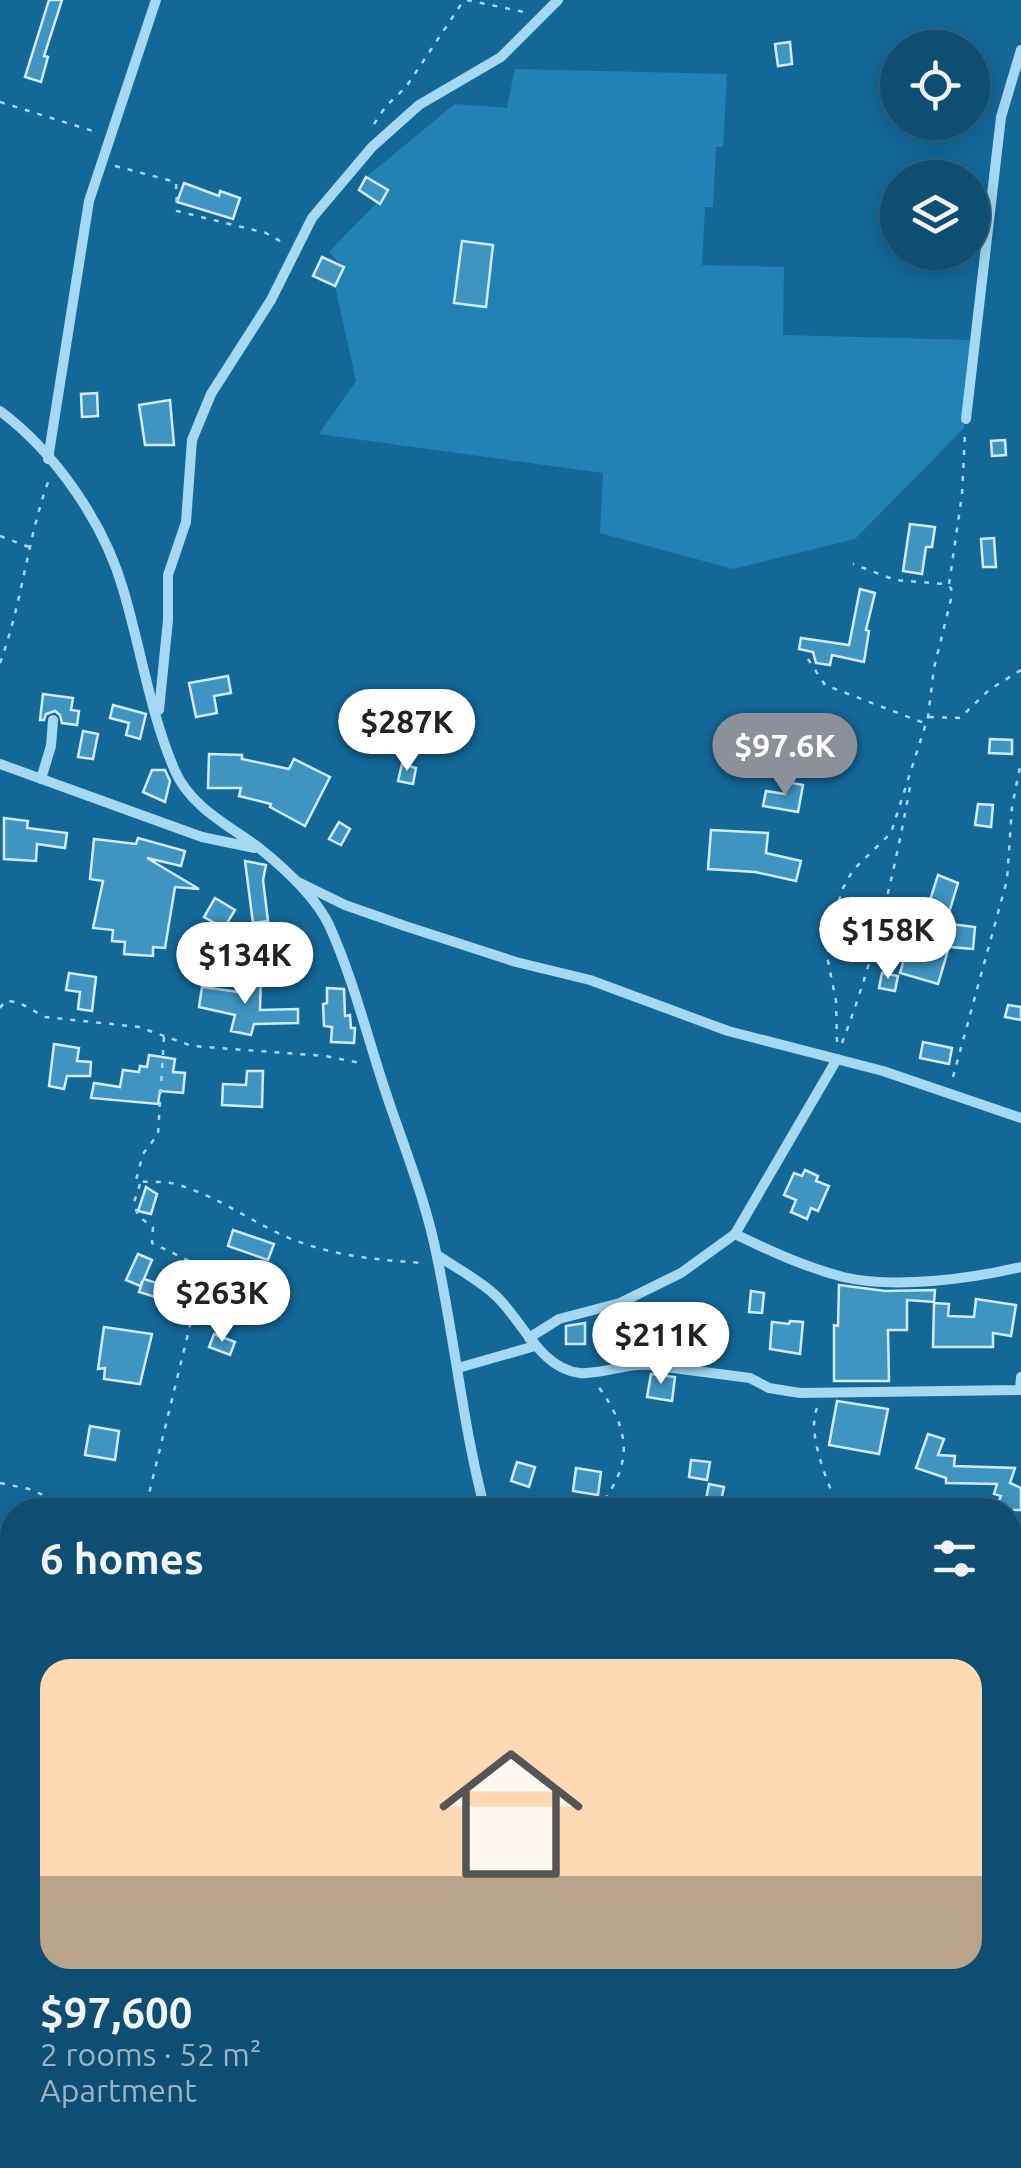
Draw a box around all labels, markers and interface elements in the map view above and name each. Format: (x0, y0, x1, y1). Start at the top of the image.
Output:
map controls (880, 30, 990, 270)
button: locate (880, 30, 990, 140)
button: layers (880, 160, 990, 270)
pin: $287K (337, 689, 477, 774)
text: $287K (360, 703, 454, 739)
pin: $97.6K (704, 713, 866, 798)
text: $97.6K (734, 727, 836, 763)
pin: $158K (818, 897, 958, 982)
text: $158K (841, 911, 935, 947)
pin: $134K (175, 922, 315, 1007)
text: $134K (198, 936, 292, 972)
pin: $263K (152, 1260, 292, 1345)
text: $263K (175, 1274, 269, 1310)
pin: $211K (591, 1302, 731, 1387)
text: $211K (614, 1316, 708, 1352)
icon: filters (927, 1531, 982, 1586)
text: 6 homes (40, 1535, 204, 1582)
icon: home (421, 1724, 601, 1904)
text: $97,600 (40, 1989, 192, 2036)
text: 2 rooms · 52 m² (40, 2036, 261, 2072)
text: Apartment (40, 2072, 197, 2108)

